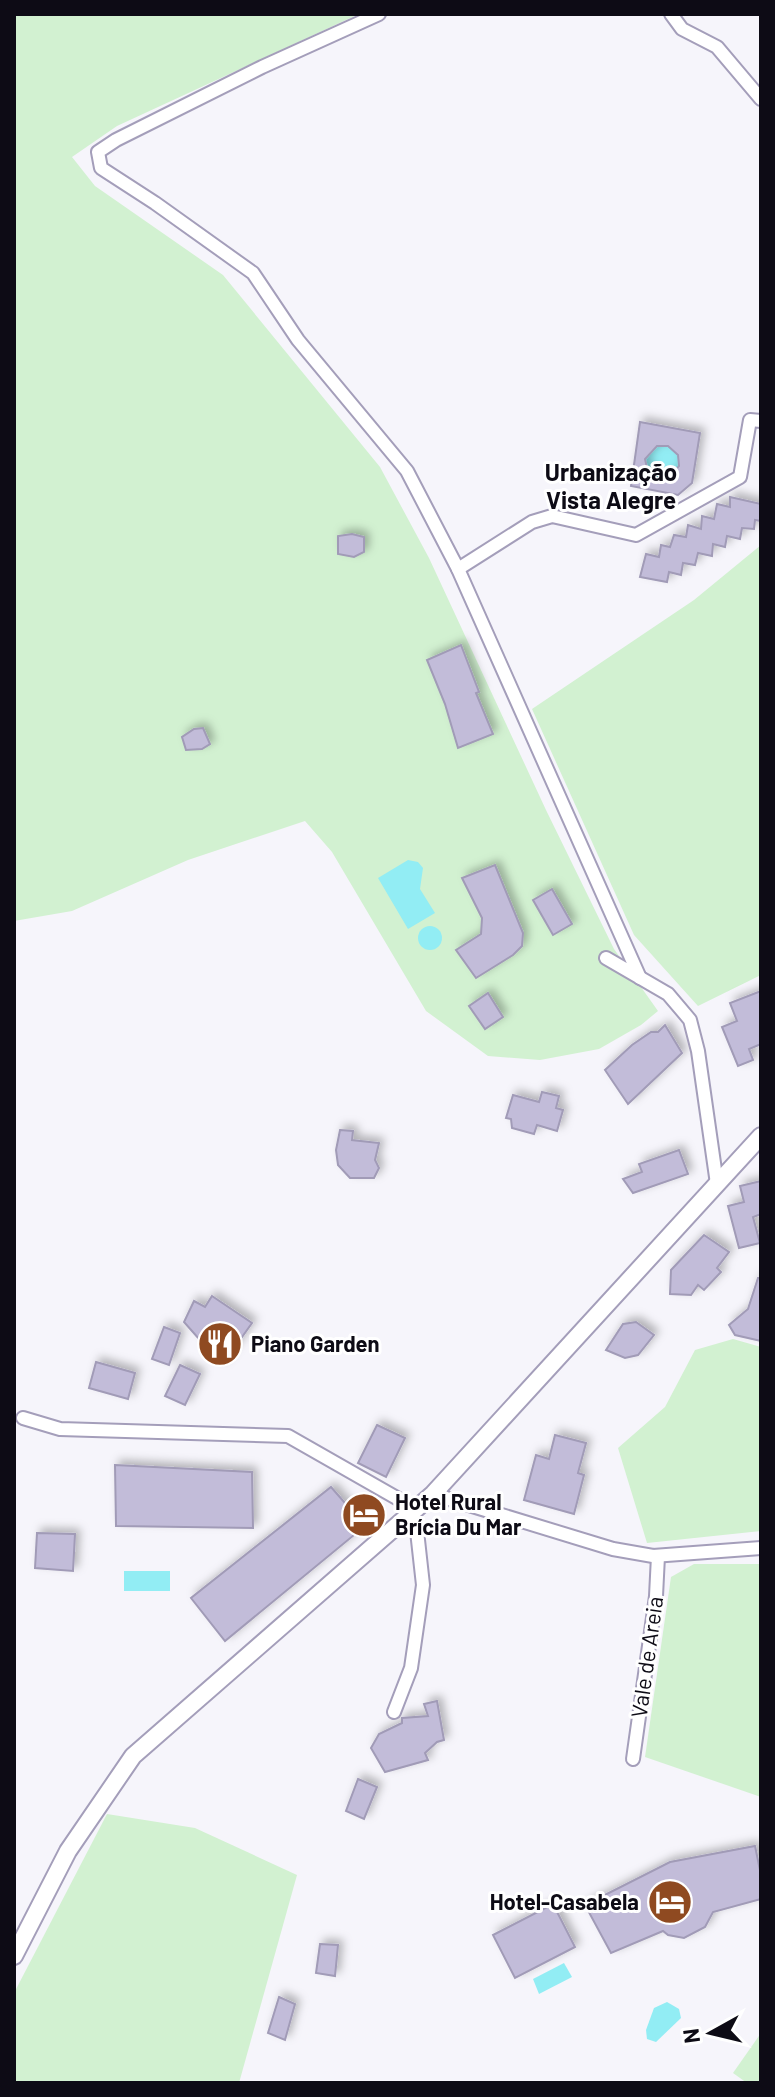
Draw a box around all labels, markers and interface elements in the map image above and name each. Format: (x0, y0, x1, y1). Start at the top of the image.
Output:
district label: Urbanização Vista Alegre (545, 457, 677, 514)
restaurant icon: Piano Garden (196, 1320, 244, 1368)
place label: Piano Garden (251, 1330, 380, 1356)
place label: Hotel Rural Brícia Du Mar (395, 1488, 522, 1539)
hotel icon: Hotel Rural Brícia Du Mar (340, 1491, 388, 1539)
street label: Vale de Areia (625, 1594, 667, 1719)
hotel icon: Hotel-Casabela (646, 1878, 694, 1926)
place label: Hotel-Casabela (490, 1888, 639, 1914)
north arrow (671, 1993, 751, 2073)
text: N (676, 2027, 704, 2045)

